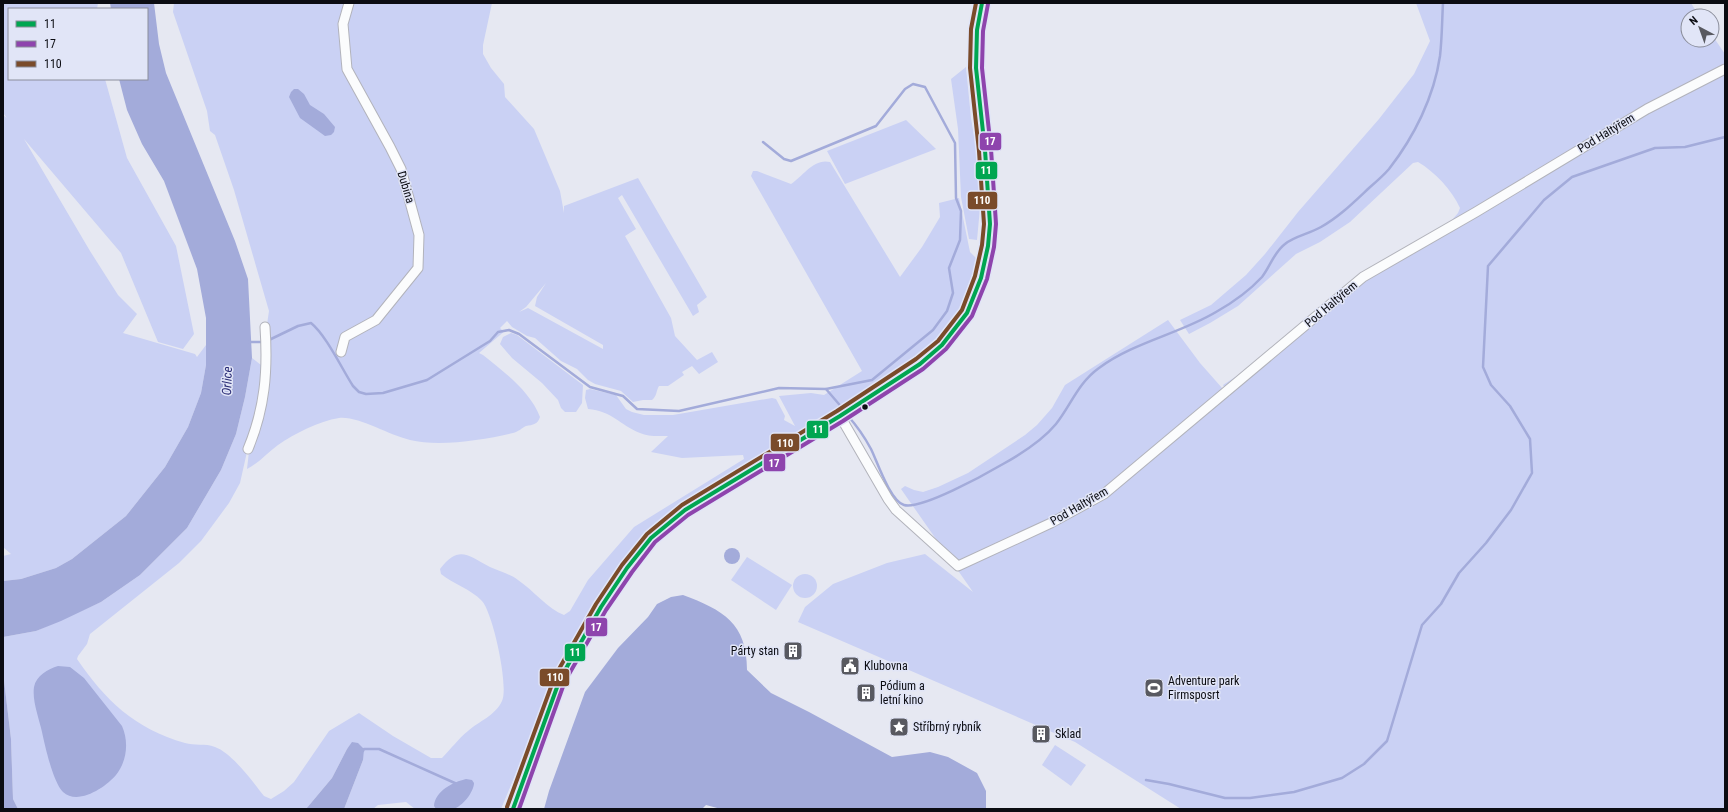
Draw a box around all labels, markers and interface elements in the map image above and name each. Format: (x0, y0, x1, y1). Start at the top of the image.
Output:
legend (8, 8, 148, 80)
north arrow (1680, 8, 1720, 48)
text: N (1687, 14, 1701, 28)
text: 11 (44, 17, 56, 31)
text: 17 (44, 37, 56, 51)
text: 110 (44, 57, 62, 71)
street label: Pod Haltýřem (1575, 111, 1637, 155)
line badge: 17 (979, 132, 1002, 151)
text: 17 (984, 135, 996, 148)
line badge: 11 (975, 161, 998, 180)
text: 11 (980, 164, 992, 177)
street label: Dubina (394, 169, 418, 205)
line badge: 110 (967, 191, 998, 210)
text: 110 (974, 194, 991, 207)
street label: Pod Haltýřem (1302, 278, 1360, 330)
water label: Orlice (219, 366, 235, 396)
unlabelled marker (860, 402, 870, 412)
line badge: 11 (806, 420, 829, 439)
text: 11 (812, 423, 824, 436)
line badge: 110 (770, 433, 800, 452)
text: 110 (777, 437, 794, 450)
line badge: 17 (763, 453, 786, 472)
text: 17 (768, 457, 780, 470)
street label: Pod Haltýřem (1048, 484, 1110, 528)
line badge: 17 (585, 617, 608, 637)
text: 17 (590, 621, 602, 634)
building icon: Párty stan (782, 640, 804, 662)
line badge: 11 (564, 643, 586, 662)
place label: Párty stan (731, 644, 779, 658)
text: 11 (569, 646, 581, 659)
public building icon: Klubovna (839, 655, 861, 677)
place label: Klubovna (864, 659, 908, 673)
line badge: 110 (539, 668, 570, 687)
text: 110 (547, 671, 564, 684)
place label: Adventure park Firmsposrt (1168, 674, 1240, 702)
sports icon: Adventure park Firmsposrt (1143, 677, 1165, 699)
place label: Pódium a letní kino (880, 679, 925, 707)
building icon: Pódium a letní kino (855, 682, 877, 704)
place icon: Stříbrný rybník (888, 716, 910, 738)
place label: Stříbrný rybník (913, 720, 982, 734)
building icon: Sklad (1030, 723, 1052, 745)
place label: Sklad (1055, 727, 1081, 741)

